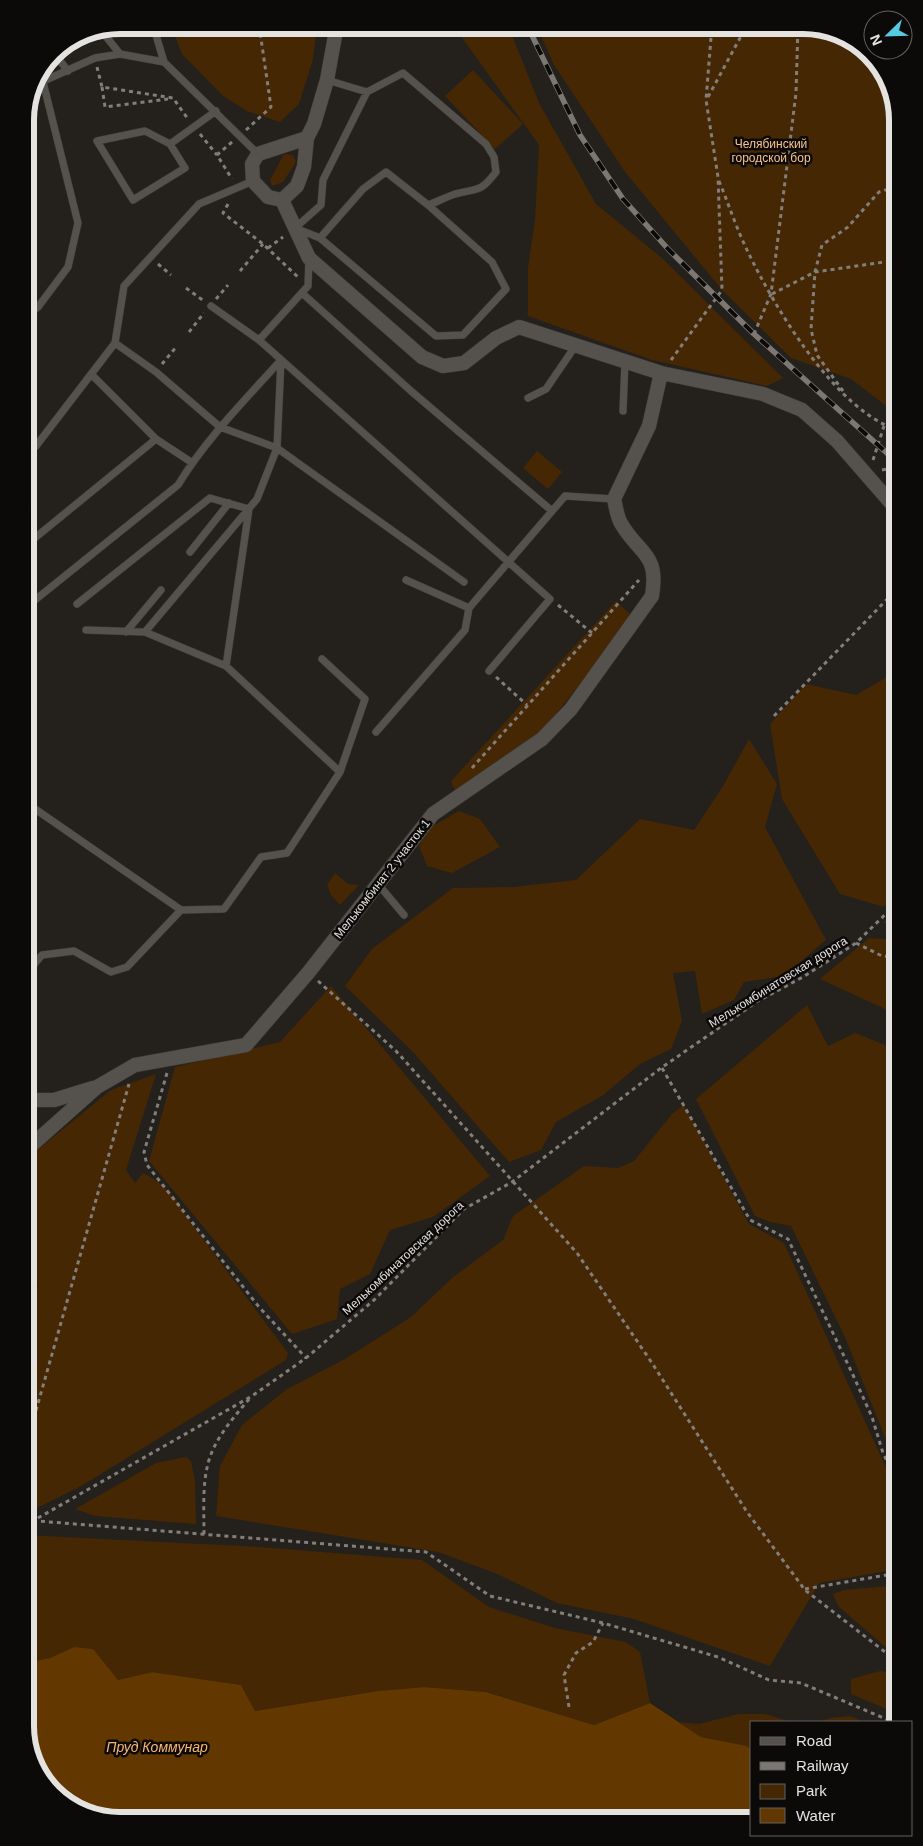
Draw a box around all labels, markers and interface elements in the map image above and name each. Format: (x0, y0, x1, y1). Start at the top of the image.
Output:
north arrow (863, 10, 913, 60)
text: N (867, 32, 885, 48)
park label: Челябинский городской бор (731, 137, 811, 165)
street label: Мелькомбинат 2 участок 1 (331, 816, 433, 941)
street label: Мелькомбинатовская дорога (706, 933, 850, 1030)
street label: Мелькомбинатовская дорога (340, 1198, 467, 1318)
legend (750, 1721, 913, 1836)
text: Road (796, 1732, 832, 1749)
water label: Пруд Коммунар (106, 1739, 208, 1755)
text: Railway (796, 1757, 849, 1774)
text: Park (796, 1782, 827, 1799)
text: Water (796, 1807, 835, 1824)

